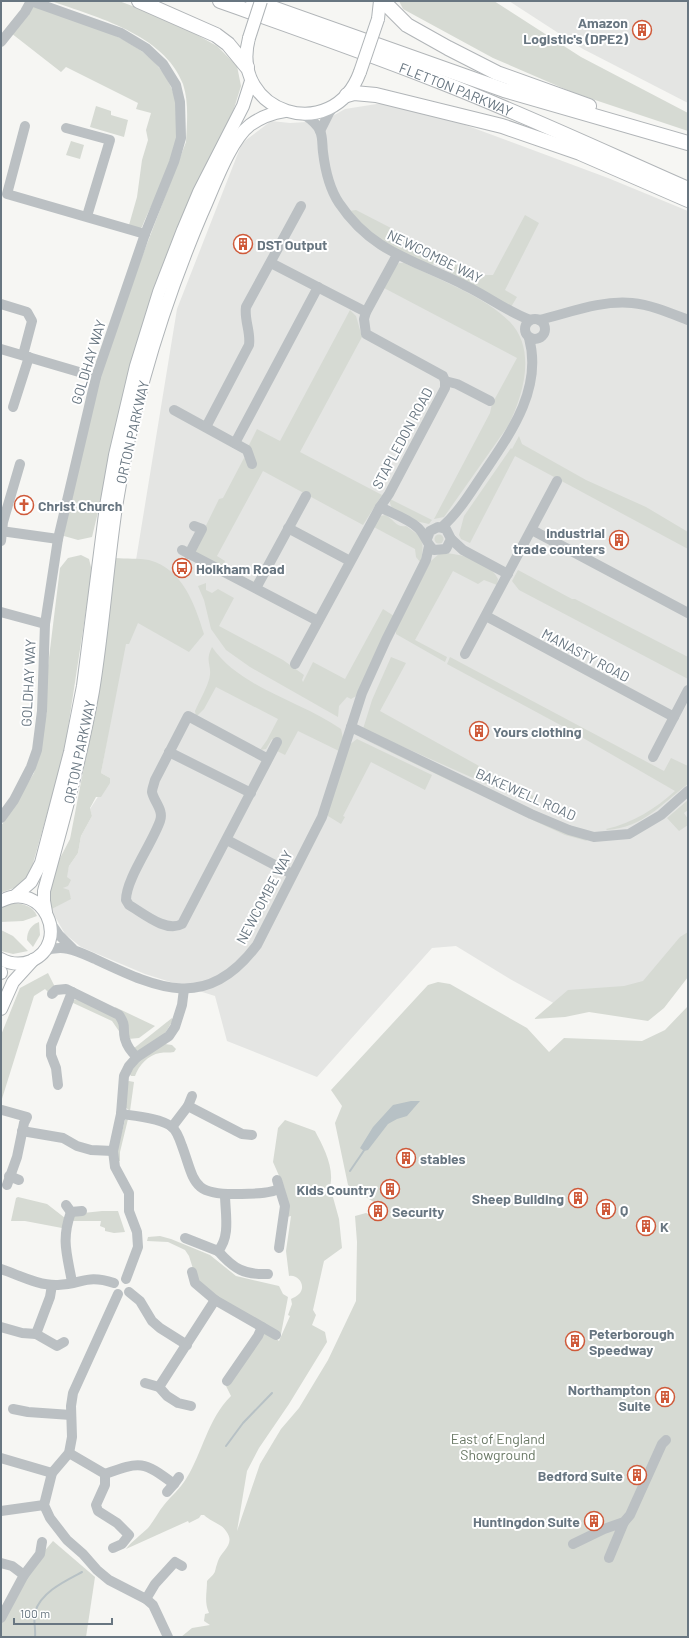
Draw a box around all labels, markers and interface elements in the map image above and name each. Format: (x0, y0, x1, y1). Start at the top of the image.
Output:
place label: Amazon Logistic's (DPE2) (523, 14, 628, 47)
building icon: Amazon Logistic's (DPE2) (631, 19, 653, 41)
street label: FLETTON PARKWAY (397, 58, 516, 119)
street label: NEWCOMBE WAY (385, 226, 485, 286)
building icon: DST Output (232, 233, 254, 255)
place label: DST Output (257, 236, 327, 253)
street label: GOLDHAY WAY (67, 317, 109, 406)
street label: ORTON PARKWAY (112, 379, 152, 485)
street label: STAPLEDON ROAD (368, 384, 436, 492)
church icon: Christ Church (13, 494, 35, 516)
place label: Christ Church (38, 497, 122, 514)
place label: industrial trade counters (513, 524, 605, 557)
building icon: industrial trade counters (608, 529, 630, 551)
bus stop icon: Holkham Road (171, 557, 193, 579)
place label: Holkham Road (196, 560, 285, 577)
street label: MANASTY ROAD (539, 625, 633, 685)
street label: GOLDHAY WAY (17, 639, 39, 727)
street label: ORTON PARKWAY (60, 699, 98, 805)
building icon: Yours clothing (468, 720, 490, 742)
place label: Yours clothing (493, 723, 582, 740)
street label: BAKEWELL ROAD (473, 764, 579, 824)
street label: NEWCOMBE WAY (232, 847, 296, 947)
building icon: stables (395, 1147, 417, 1169)
place label: stables (420, 1150, 466, 1167)
building icon: Kids Country (379, 1178, 401, 1200)
place label: Kids Country (296, 1181, 376, 1198)
building icon: Sheep Building (567, 1187, 589, 1209)
place label: Sheep Building (472, 1190, 564, 1207)
building icon: Q (595, 1198, 617, 1220)
building icon: Security (367, 1200, 389, 1222)
place label: Q (620, 1201, 628, 1218)
place label: Security (392, 1203, 444, 1220)
building icon: K (635, 1215, 657, 1237)
place label: K (660, 1218, 669, 1235)
place label: Peterborough Speedway (589, 1325, 674, 1358)
building icon: Peterborough Speedway (564, 1330, 586, 1352)
place label: Northampton Suite (568, 1381, 651, 1414)
building icon: Northampton Suite (654, 1386, 676, 1408)
park label: East of England Showground (451, 1430, 545, 1463)
building icon: Bedford Suite (626, 1464, 648, 1486)
place label: Bedford Suite (538, 1467, 623, 1484)
building icon: Huntingdon Suite (583, 1510, 605, 1532)
place label: Huntingdon Suite (473, 1513, 580, 1530)
scale bar (14, 1600, 112, 1626)
text: 100 m (20, 1606, 50, 1620)

